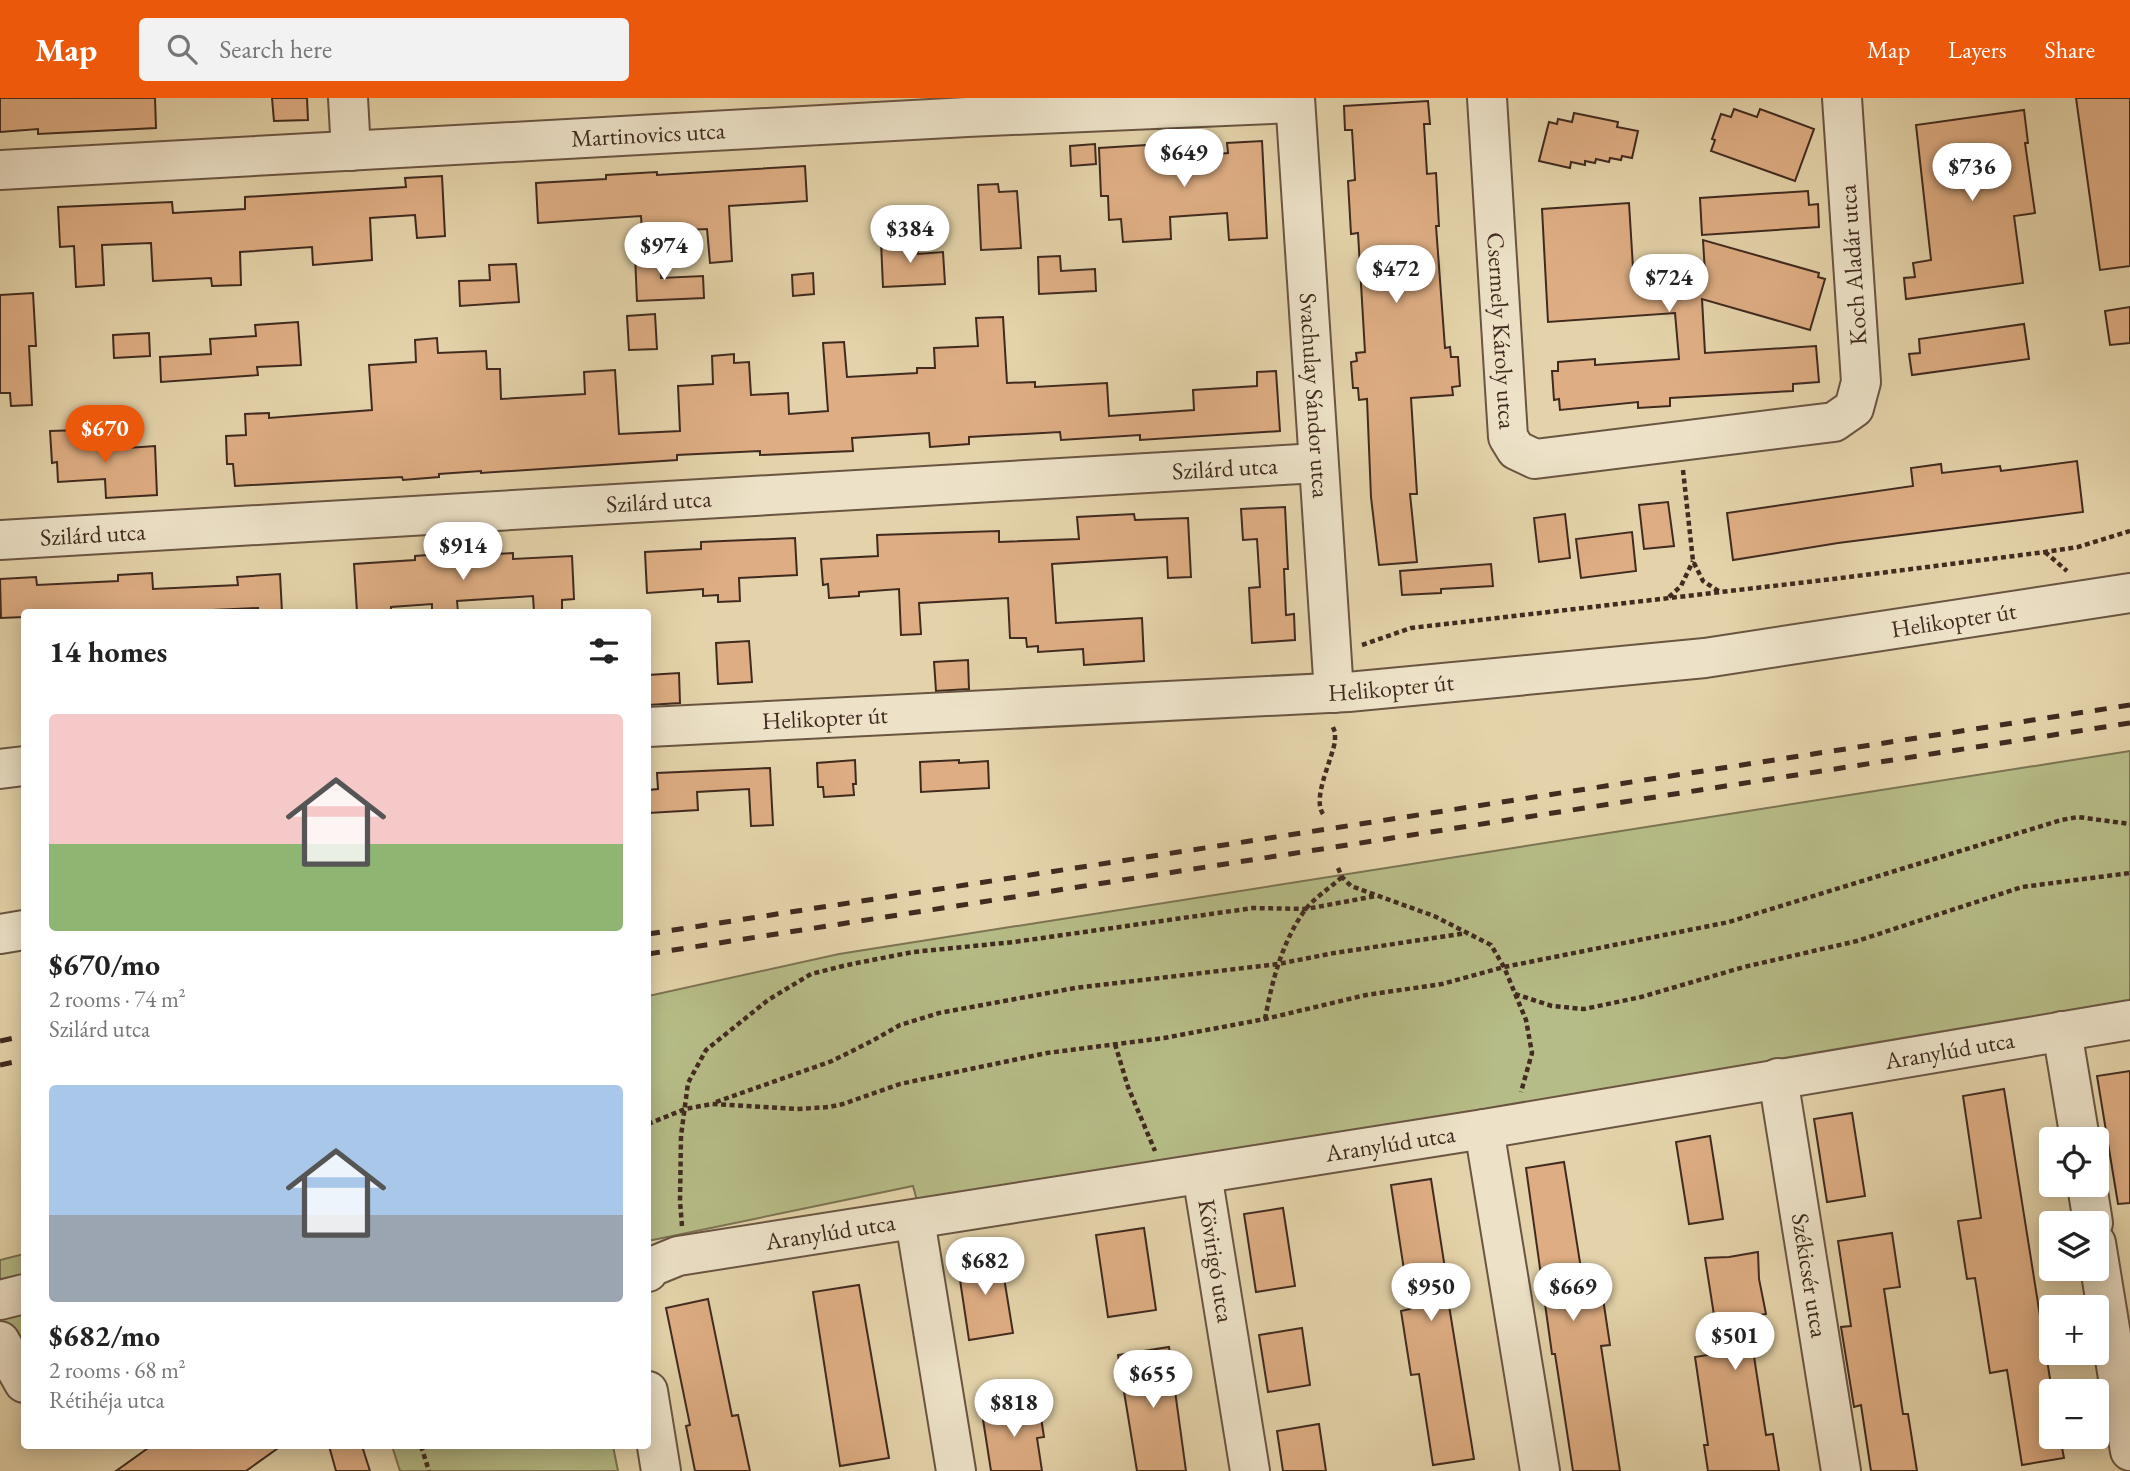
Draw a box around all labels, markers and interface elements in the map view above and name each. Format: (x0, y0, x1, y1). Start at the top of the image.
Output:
search box (139, 18, 629, 81)
text: Map (35, 28, 97, 71)
icon: search (163, 30, 201, 68)
text: Search here (219, 32, 332, 66)
text: Map (1867, 34, 1910, 65)
text: Layers (1948, 34, 2007, 65)
text: Share (2045, 34, 2095, 65)
street label: Martinovics utca (570, 114, 726, 154)
pin: $649 (1143, 130, 1225, 189)
text: $649 (1160, 137, 1208, 167)
pin: $736 (1931, 144, 2013, 203)
text: $736 (1948, 151, 1996, 181)
street label: Koch Aladár utca (1831, 183, 1874, 346)
pin: $384 (869, 206, 951, 265)
text: $384 (886, 213, 934, 243)
pin: $974 (623, 222, 705, 282)
text: $974 (640, 230, 688, 260)
street label: Csermely Károly utca (1480, 231, 1523, 430)
pin: $472 (1355, 246, 1437, 305)
text: $472 (1372, 253, 1420, 283)
pin: $724 (1628, 254, 1710, 314)
text: $724 (1645, 262, 1693, 292)
street label: Svachulay Sándor utca (1293, 292, 1337, 499)
pin: $670 (64, 406, 146, 465)
text: $670 (81, 413, 129, 443)
street label: Szilárd utca (1171, 449, 1279, 486)
street label: Szilárd utca (605, 482, 713, 520)
street label: Szilárd utca (39, 515, 147, 553)
pin: $914 (422, 522, 504, 582)
text: $914 (439, 530, 487, 560)
street label: Helikopter út (1889, 595, 2019, 644)
text: 14 homes (49, 632, 167, 671)
icon: filters (585, 632, 623, 670)
street label: Helikopter út (1327, 666, 1456, 708)
street label: Helikopter út (761, 699, 889, 736)
icon: home (273, 759, 399, 885)
text: $670/mo (49, 945, 160, 984)
text: 2 rooms · 74 m² (49, 984, 186, 1014)
text: Szilárd utca (49, 1014, 150, 1044)
street label: Aranylúd utca (1881, 1024, 2017, 1076)
street label: Aranylúd utca (1322, 1118, 1458, 1169)
map controls (2039, 1127, 2109, 1449)
button: locate (2039, 1127, 2109, 1197)
icon: home (273, 1130, 399, 1256)
street label: Kövirigó utca (1191, 1197, 1242, 1325)
street label: Aranylúd utca (762, 1206, 898, 1257)
street label: Székicsér utca (1785, 1211, 1835, 1340)
button: layers (2039, 1211, 2109, 1281)
pin: $682 (944, 1238, 1026, 1297)
text: $682 (961, 1245, 1009, 1275)
pin: $950 (1390, 1264, 1472, 1323)
pin: $669 (1532, 1264, 1614, 1323)
text: $950 (1407, 1271, 1455, 1301)
text: $669 (1549, 1271, 1597, 1301)
button: + (2039, 1295, 2109, 1365)
pin: $501 (1694, 1312, 1776, 1372)
text: $682/mo (49, 1316, 160, 1355)
text: $501 (1711, 1320, 1759, 1350)
pin: $655 (1112, 1350, 1194, 1410)
text: 2 rooms · 68 m² (49, 1355, 186, 1385)
text: $655 (1129, 1358, 1177, 1388)
button: − (2039, 1379, 2109, 1449)
pin: $818 (973, 1380, 1055, 1439)
text: Rétihéja utca (49, 1385, 165, 1415)
text: $818 (990, 1387, 1038, 1417)

